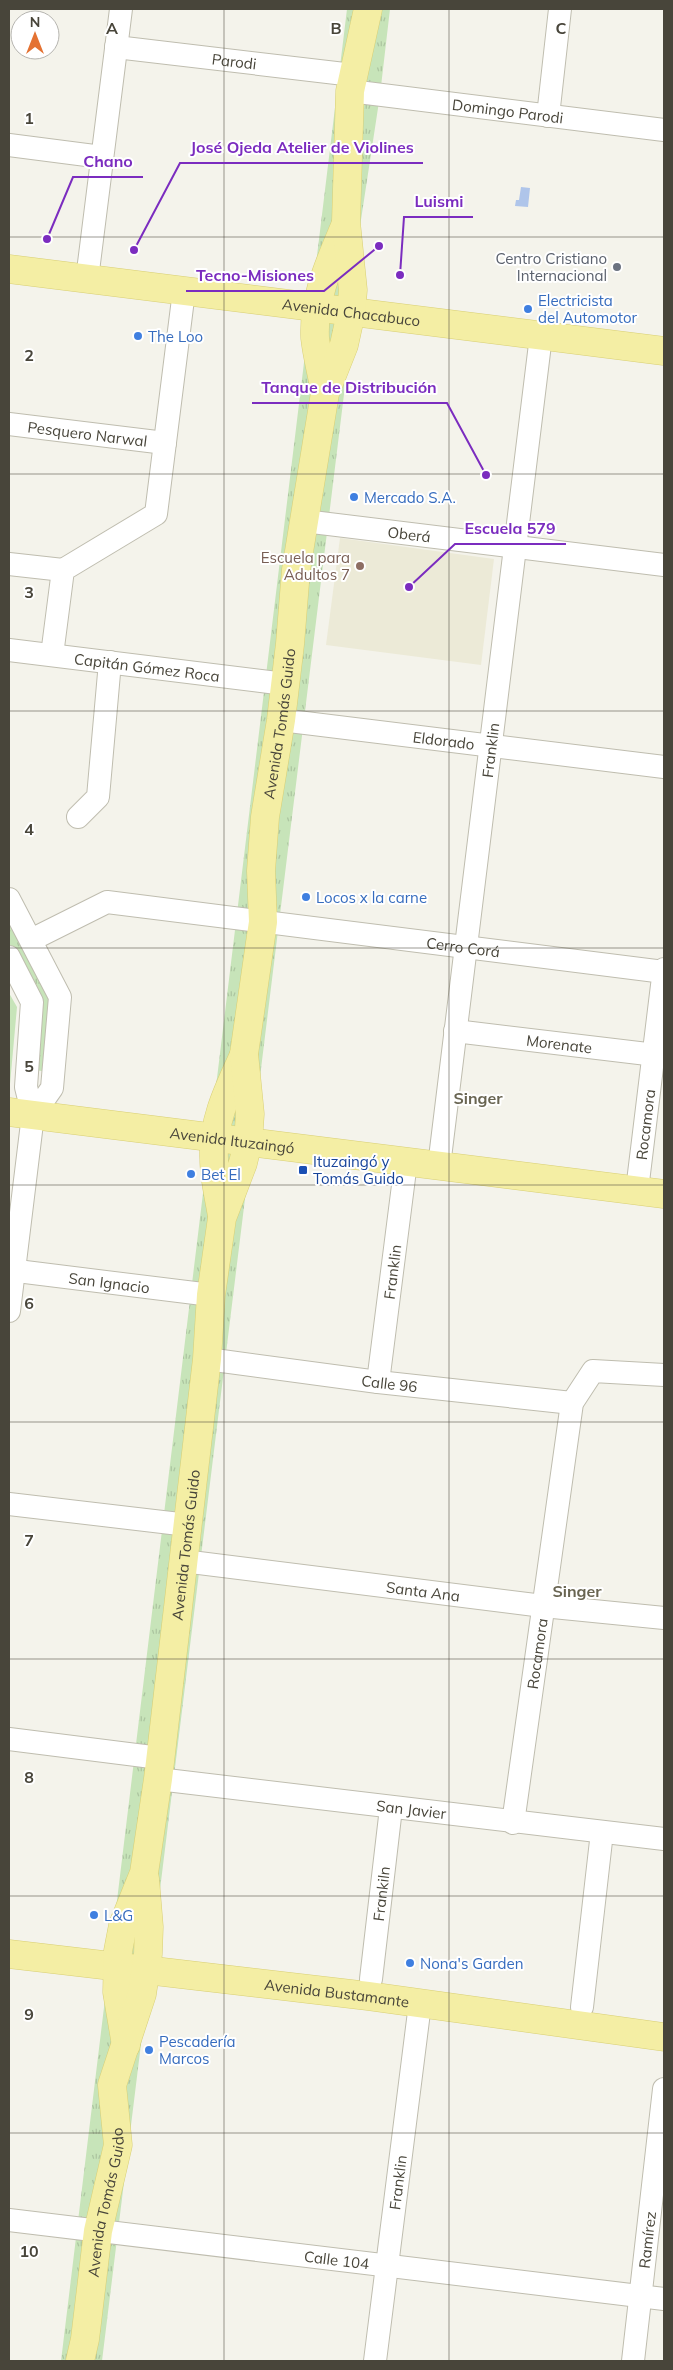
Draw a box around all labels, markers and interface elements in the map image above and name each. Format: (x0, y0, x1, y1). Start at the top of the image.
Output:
north arrow (10, 10, 60, 60)
text: N (30, 13, 40, 31)
text: A (106, 18, 118, 38)
text: B (330, 18, 342, 38)
text: C (556, 18, 567, 38)
street label: Parodi (211, 49, 258, 73)
street label: Domingo Parodi (451, 94, 564, 127)
text: 1 (24, 108, 34, 128)
callout: José Ojeda Atelier de Violines (180, 132, 423, 163)
text: José Ojeda Atelier de Violines (190, 137, 414, 157)
callout: Chano (73, 146, 143, 177)
text: Chano (83, 151, 133, 171)
callout: Luismi (404, 186, 473, 217)
text: Luismi (414, 191, 464, 211)
place label: Centro Cristiano Internacional (495, 249, 607, 285)
callout: Tecno-Misiones (186, 260, 324, 291)
marker: Centro Cristiano Internacional (611, 261, 623, 273)
text: Tecno-Misiones (196, 265, 314, 285)
place label: Electricista del Automotor (538, 291, 637, 327)
street label: Avenida Chacabuco (281, 294, 421, 330)
marker: Electricista del Automotor (522, 303, 534, 315)
place label: The Loo (148, 327, 203, 346)
marker: The Loo (132, 330, 144, 342)
text: 2 (24, 345, 34, 365)
callout: Tanque de Distribución (252, 372, 447, 403)
text: Tanque de Distribución (261, 377, 437, 397)
street label: Pesquero Narwal (27, 417, 148, 450)
place label: Mercado S.A. (364, 488, 456, 507)
marker: Mercado S.A. (348, 491, 360, 503)
callout: Escuela 579 (455, 513, 566, 544)
text: Escuela 579 (464, 518, 556, 538)
street label: Oberá (387, 522, 432, 546)
place label: Escuela para Adultos 7 (261, 548, 350, 584)
marker: Escuela para Adultos 7 (354, 560, 366, 572)
text: 3 (24, 582, 34, 602)
street label: Avenida Tomás Guido (259, 647, 299, 800)
street label: Capitán Gómez Roca (73, 649, 221, 685)
street label: Franklin (477, 722, 503, 779)
street label: Eldorado (412, 727, 476, 753)
text: 4 (24, 819, 34, 839)
place label: Locos x la carne (316, 888, 427, 907)
marker: Locos x la carne (300, 891, 312, 903)
street label: Cerro Corá (425, 933, 501, 961)
street label: Morenate (525, 1030, 593, 1057)
text: 5 (24, 1056, 34, 1076)
district label: Singer (453, 1088, 503, 1108)
street label: Rocamora (631, 1088, 659, 1161)
street label: Avenida Ituzaingó (169, 1123, 296, 1157)
place label: Ituzaingó y Tomás Guido (313, 1152, 404, 1188)
marker: Ituzaingó y Tomás Guido (297, 1164, 309, 1176)
place label: Bet El (201, 1165, 241, 1184)
marker: Bet El (185, 1168, 197, 1180)
street label: Franklin (379, 1243, 405, 1300)
street label: San Ignacio (68, 1268, 151, 1297)
text: 6 (24, 1293, 34, 1313)
street label: Calle 96 (360, 1370, 418, 1396)
street label: Avenida Tomás Guido (167, 1468, 204, 1621)
text: 7 (24, 1530, 34, 1550)
street label: Santa Ana (385, 1577, 461, 1605)
district label: Singer (552, 1581, 602, 1601)
street label: Rocamora (522, 1617, 551, 1690)
text: 8 (24, 1767, 34, 1787)
street label: San Javier (375, 1795, 448, 1823)
street label: Frankiln (368, 1865, 394, 1922)
place label: L&G (104, 1906, 133, 1925)
marker: L&G (88, 1909, 100, 1921)
place label: Nona's Garden (420, 1954, 524, 1973)
marker: Nona's Garden (404, 1957, 416, 1969)
street label: Avenida Bustamante (263, 1974, 410, 2011)
text: 9 (24, 2004, 34, 2024)
place label: Pescadería Marcos (159, 2032, 236, 2068)
marker: Pescadería Marcos (143, 2044, 155, 2056)
street label: Avenida Tomás Guido (83, 2127, 127, 2278)
street label: Franklin (385, 2154, 410, 2211)
street label: Ramírez (634, 2210, 660, 2269)
text: 10 (19, 2241, 39, 2261)
street label: Calle 104 (303, 2246, 370, 2273)

